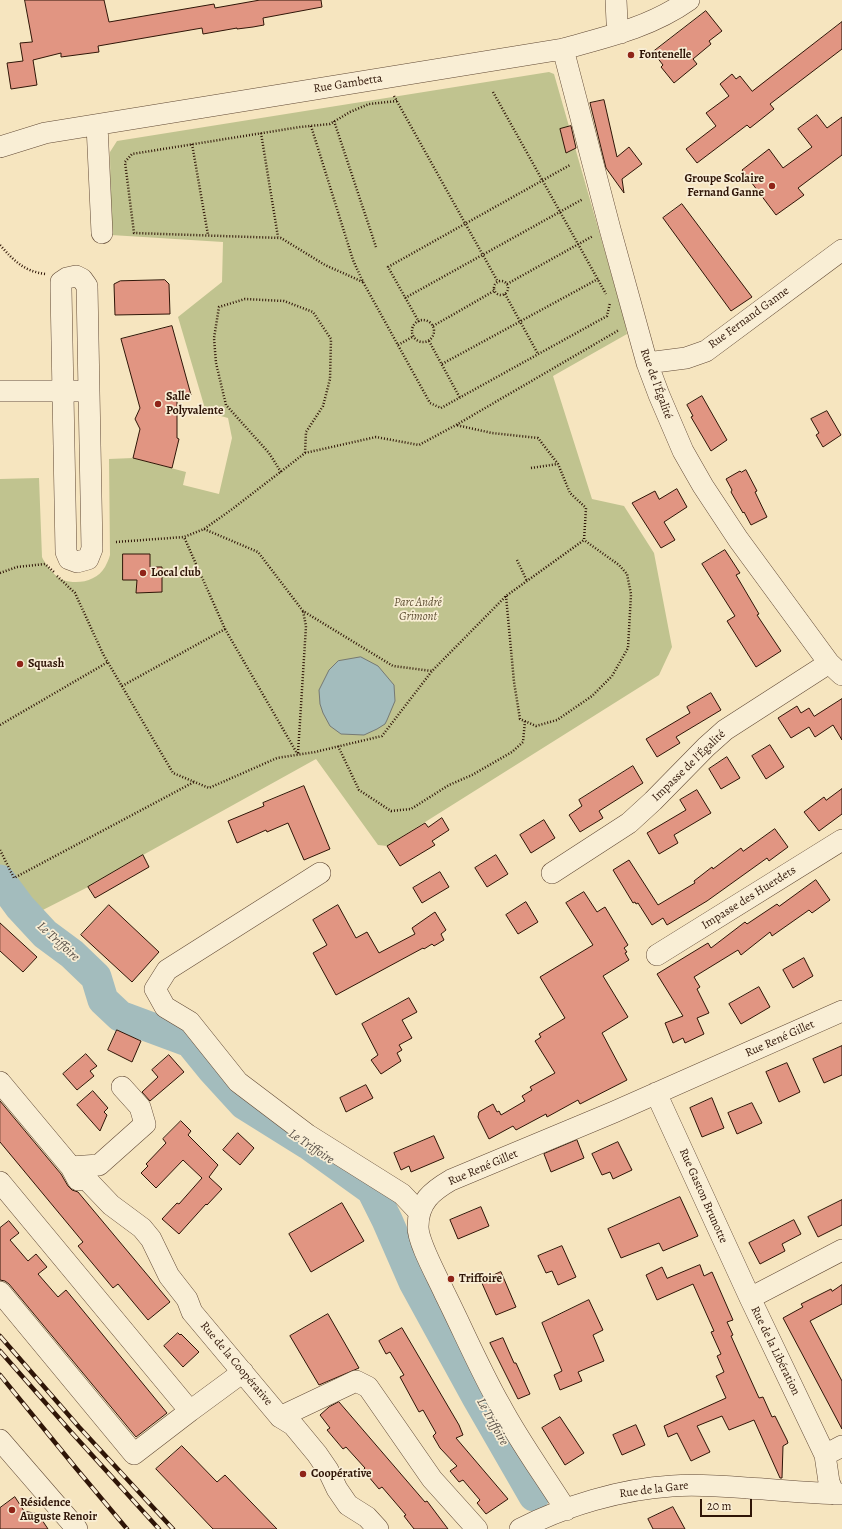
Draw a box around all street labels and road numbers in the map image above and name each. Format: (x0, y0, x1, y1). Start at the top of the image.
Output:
street label: Rue Gambetta (312, 71, 384, 97)
street label: Rue Fernand Ganne (706, 284, 792, 352)
street label: Rue de l'Égalité (637, 347, 675, 421)
street label: Impasse de l'Égalité (649, 727, 729, 805)
street label: Impasse des Huerdets (699, 863, 799, 933)
street label: Rue René Gillet (743, 1017, 817, 1061)
street label: Rue Gaston Brunotte (676, 1146, 730, 1246)
street label: Rue René Gillet (446, 1147, 520, 1189)
street label: Rue de la Libération (747, 1304, 803, 1398)
street label: Rue de la Coopérative (197, 1319, 275, 1409)
street label: Rue de la Gare (619, 1479, 689, 1501)

